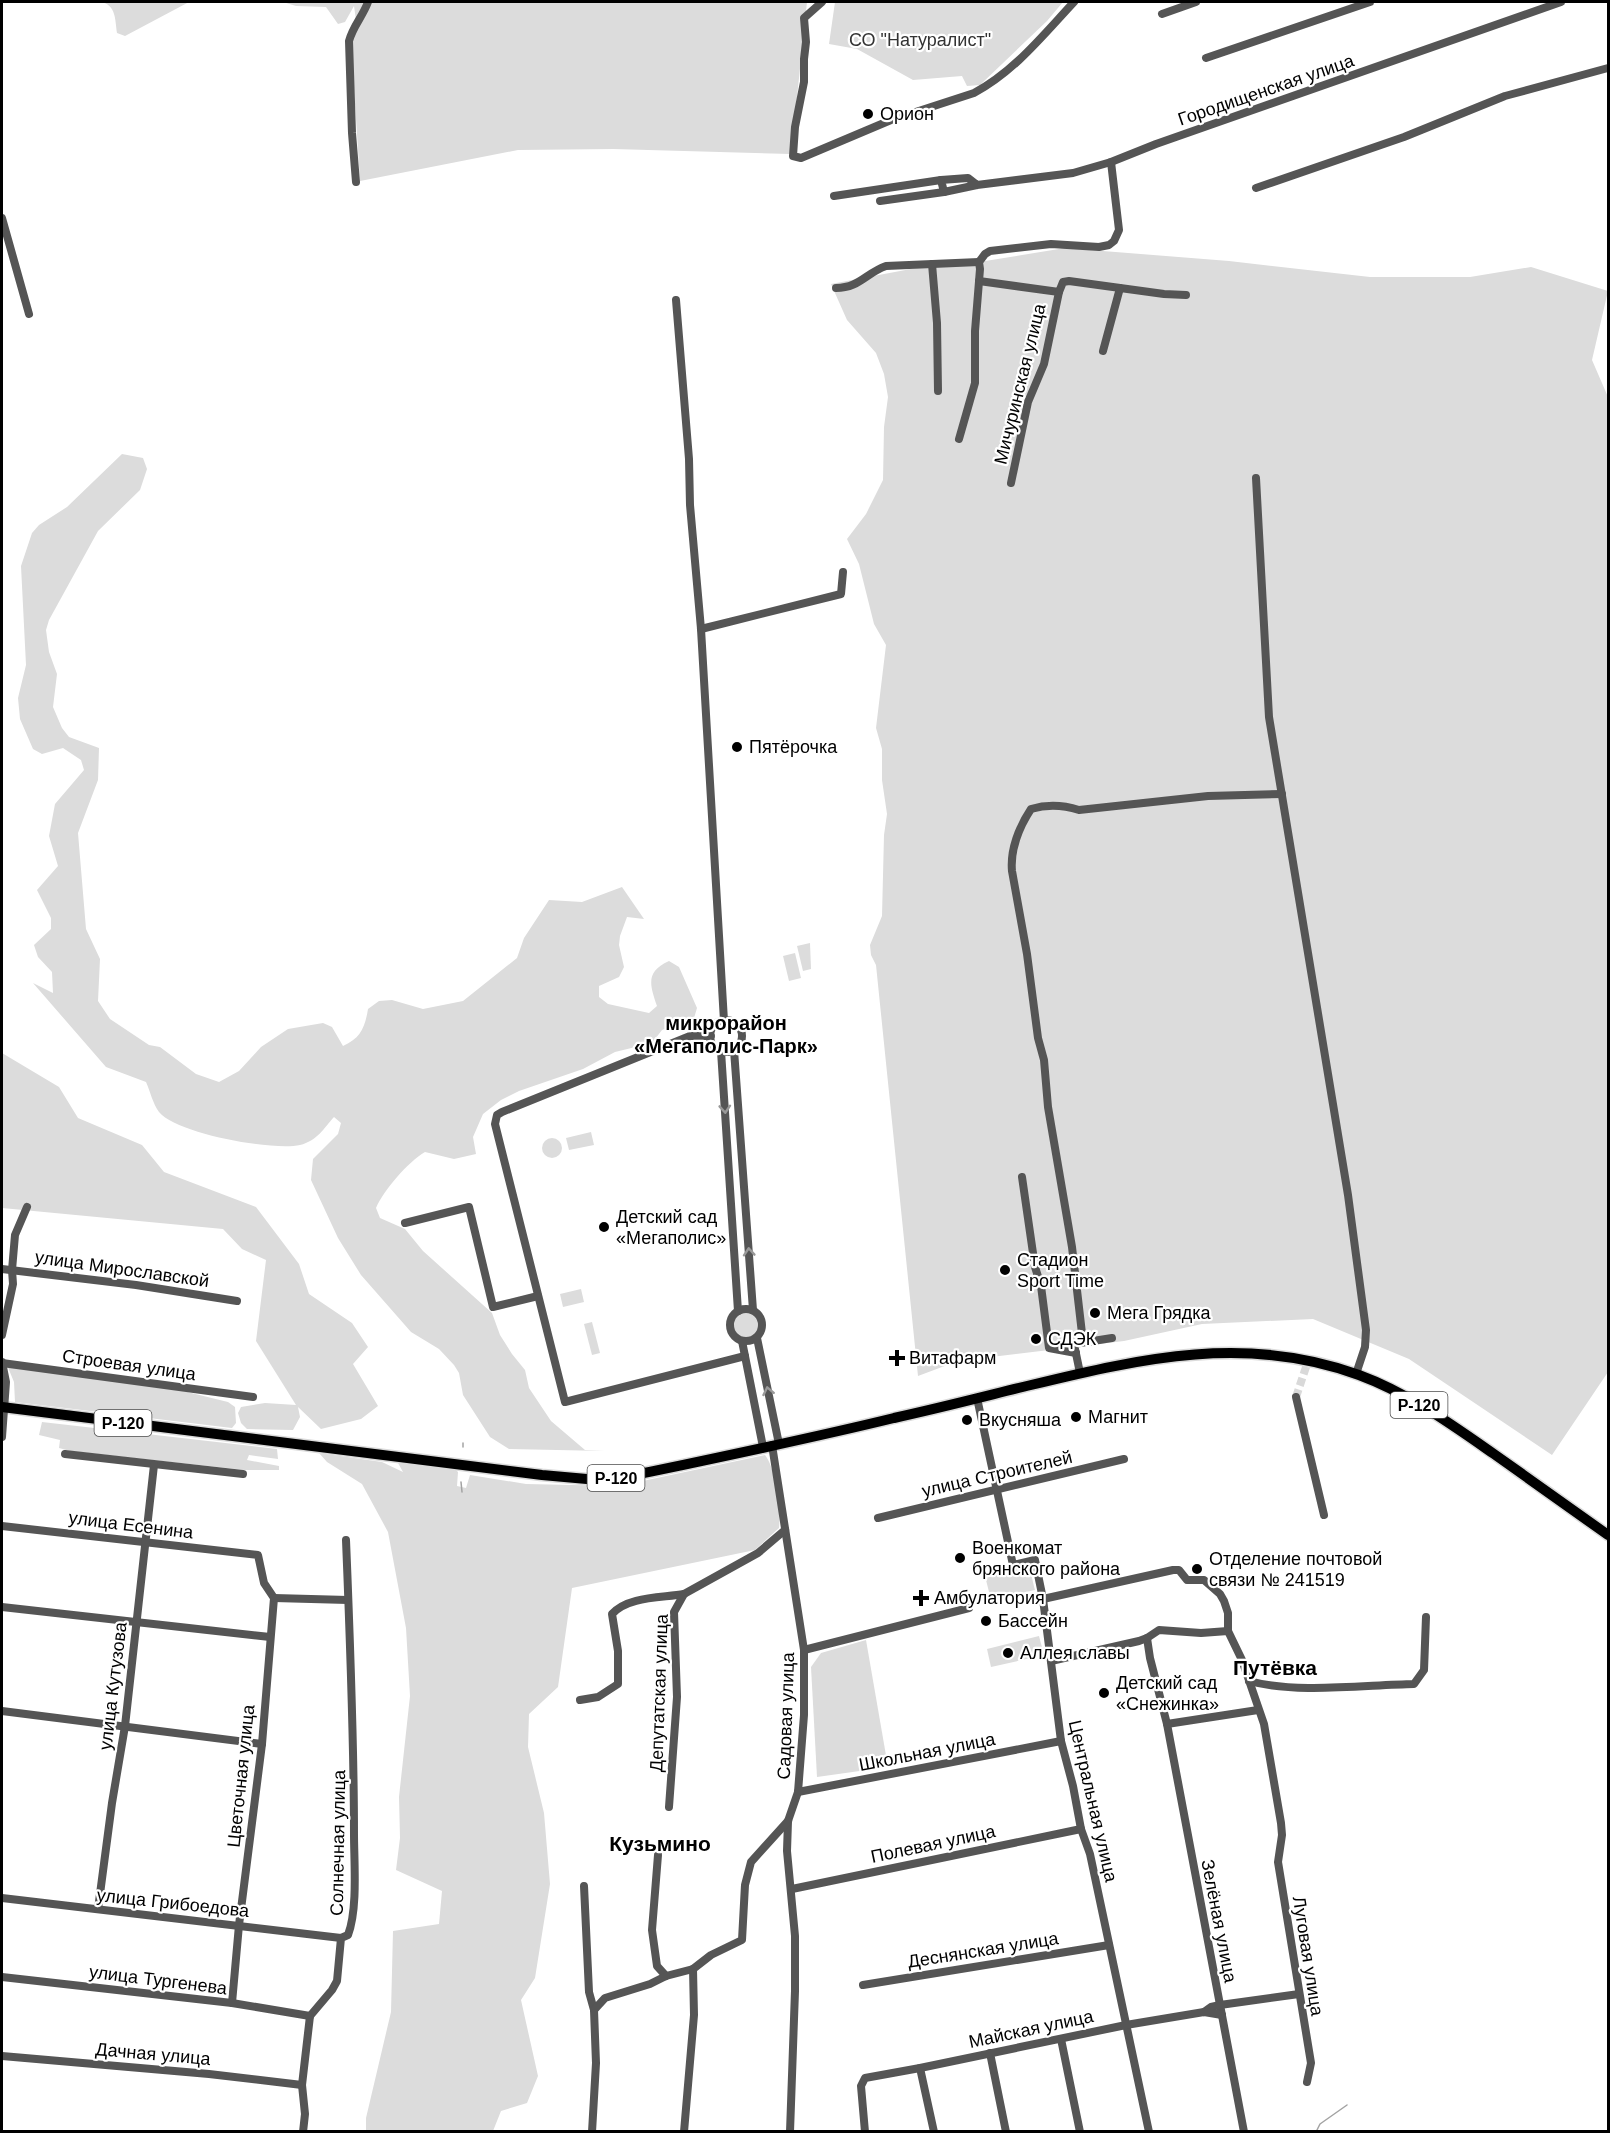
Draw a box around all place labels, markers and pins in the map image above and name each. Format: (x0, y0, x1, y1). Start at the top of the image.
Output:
place label: Орион (880, 104, 934, 124)
marker: Орион (861, 107, 875, 121)
place label: Пятёрочка (749, 737, 838, 757)
marker: Пятёрочка (730, 740, 744, 754)
place label: Детский сад «Мегаполис» (616, 1207, 726, 1248)
marker: Детский сад «Мегаполис» (597, 1220, 611, 1234)
place label: Стадион Sport Time (1017, 1250, 1104, 1291)
marker: Стадион Sport Time (998, 1263, 1012, 1277)
place label: Мега Грядка (1107, 1303, 1211, 1323)
marker: Мега Грядка (1088, 1306, 1102, 1320)
place label: СДЭК (1048, 1329, 1097, 1349)
marker: СДЭК (1029, 1332, 1043, 1346)
place label: Витафарм (909, 1348, 996, 1368)
marker: Витафарм (890, 1351, 904, 1365)
place label: Магнит (1088, 1407, 1148, 1427)
place label: Вкусняша (979, 1410, 1062, 1430)
marker: Магнит (1069, 1410, 1083, 1424)
marker: Вкусняша (960, 1413, 974, 1427)
place label: Военкомат брянского района (972, 1538, 1121, 1579)
place label: Отделение почтовой связи № 241519 (1209, 1549, 1382, 1590)
marker: Военкомат брянского района (953, 1551, 967, 1565)
marker: Отделение почтовой связи № 241519 (1190, 1562, 1204, 1576)
place label: Амбулатория (934, 1588, 1045, 1608)
marker: Амбулатория (912, 1589, 930, 1607)
place label: Бассейн (998, 1611, 1068, 1631)
marker: Бассейн (979, 1614, 993, 1628)
place label: Аллея славы (1020, 1643, 1130, 1663)
marker: Аллея славы (1001, 1646, 1015, 1660)
place label: Детский сад «Снежинка» (1116, 1673, 1219, 1714)
marker: Детский сад «Снежинка» (1097, 1686, 1111, 1700)

